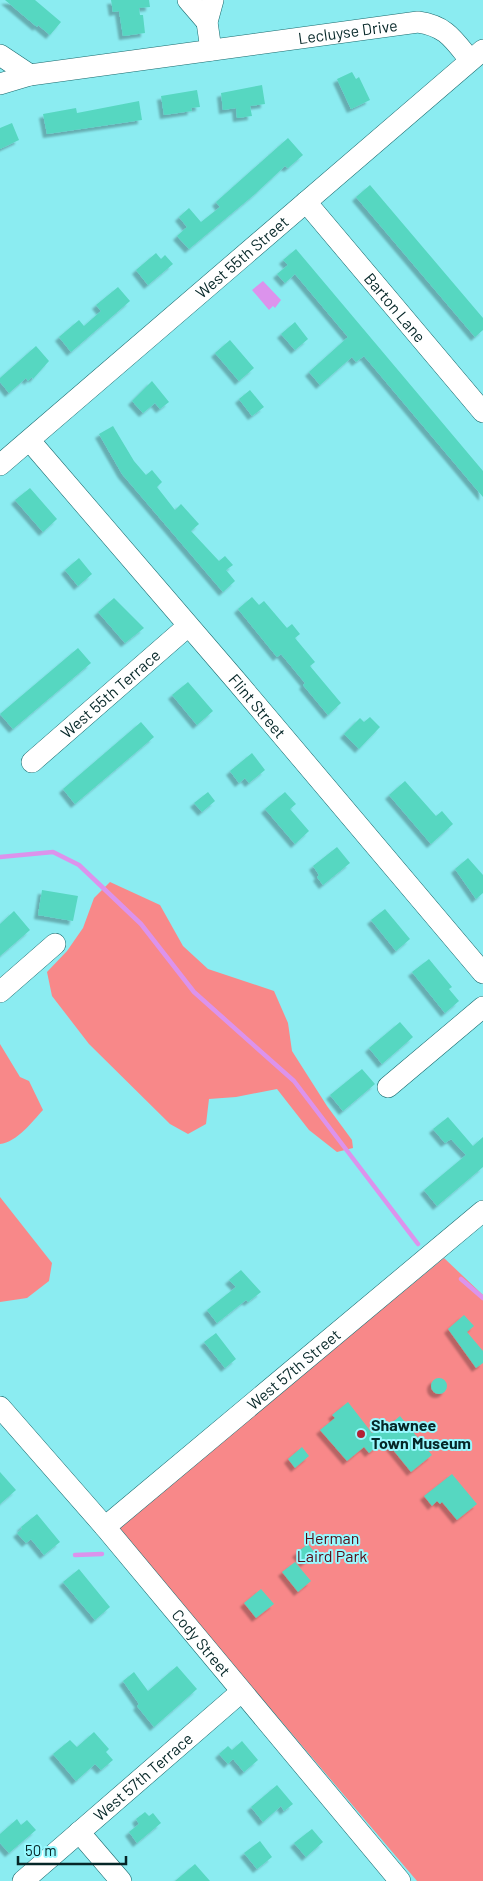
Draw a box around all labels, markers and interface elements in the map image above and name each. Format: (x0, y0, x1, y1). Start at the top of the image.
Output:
street label: Lecluyse Drive (297, 15, 399, 47)
street label: West 55th Street (191, 212, 292, 302)
street label: Barton Lane (361, 269, 430, 346)
street label: West 55th Terrace (56, 645, 164, 742)
street label: Flint Street (225, 669, 290, 742)
street label: West 57th Street (243, 1324, 344, 1413)
place label: Shawnee Town Museum (371, 1415, 471, 1452)
marker: Shawnee Town Museum (355, 1428, 367, 1440)
park label: Herman Laird Park (297, 1528, 367, 1565)
street label: Cody Street (168, 1605, 235, 1680)
street label: West 57th Terrace (89, 1728, 196, 1825)
scale bar (18, 1834, 125, 1866)
text: 50 m (25, 1841, 57, 1859)

